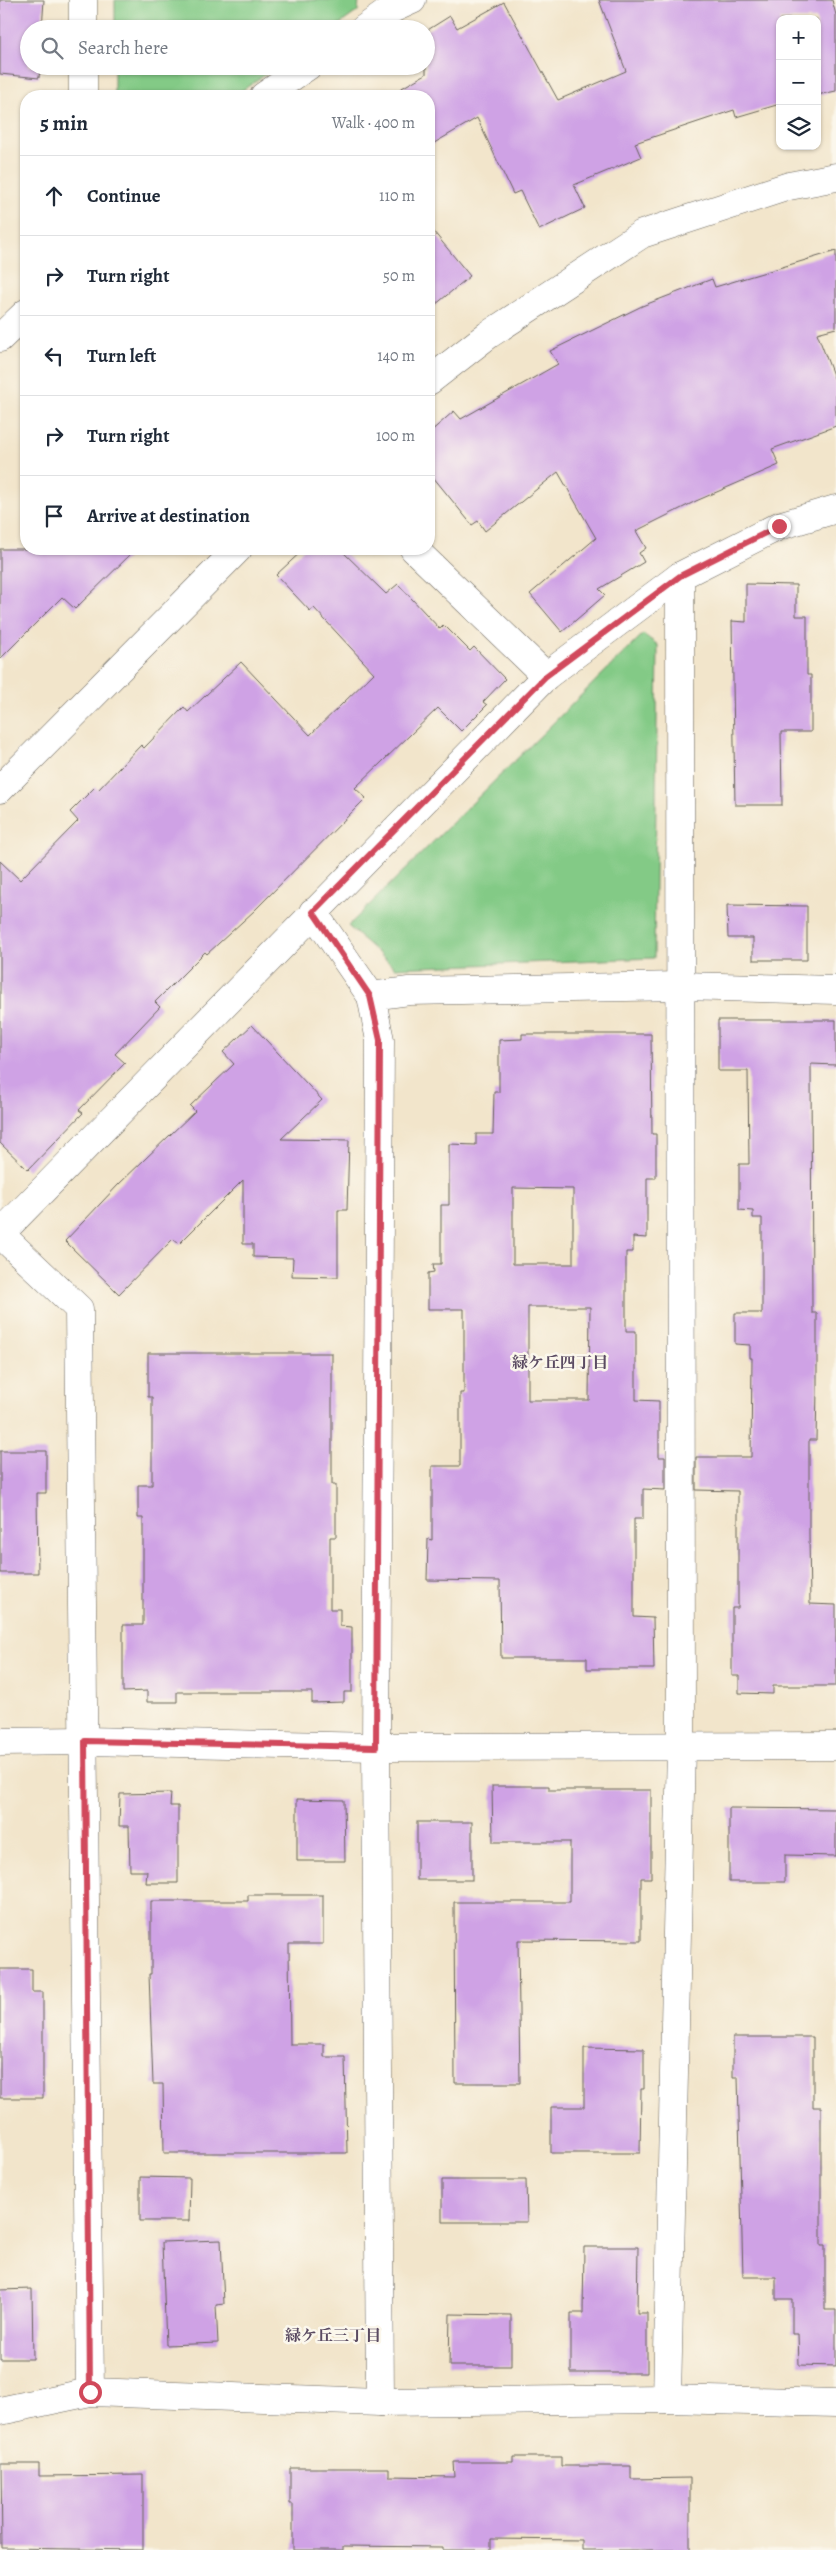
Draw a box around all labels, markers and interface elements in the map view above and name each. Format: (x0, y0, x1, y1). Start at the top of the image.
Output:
map controls (776, 15, 821, 150)
button: + (776, 15, 821, 60)
search box (20, 20, 435, 75)
icon: search (38, 34, 66, 62)
text: Search here (78, 35, 168, 61)
button: − (776, 60, 821, 105)
button: layers (776, 105, 821, 150)
text: 5 min (40, 109, 88, 137)
text: Walk · 400 m (332, 112, 415, 134)
icon: ahead (40, 182, 68, 210)
text: Continue (87, 183, 161, 209)
text: 110 m (379, 185, 415, 207)
icon: right (40, 262, 68, 290)
text: Turn right (87, 263, 169, 289)
text: 50 m (383, 265, 415, 287)
icon: left (40, 342, 68, 370)
text: Turn left (87, 343, 156, 369)
text: 140 m (377, 345, 415, 367)
icon: right (40, 422, 68, 450)
text: Turn right (87, 423, 169, 449)
text: 100 m (376, 425, 415, 447)
icon: arrive (40, 502, 68, 530)
text: Arrive at destination (87, 503, 250, 529)
route end (768, 515, 791, 538)
district label: 緑ケ丘四丁目 (512, 1352, 608, 1374)
district label: 緑ケ丘三丁目 (285, 2325, 381, 2347)
route start (79, 2381, 102, 2404)

